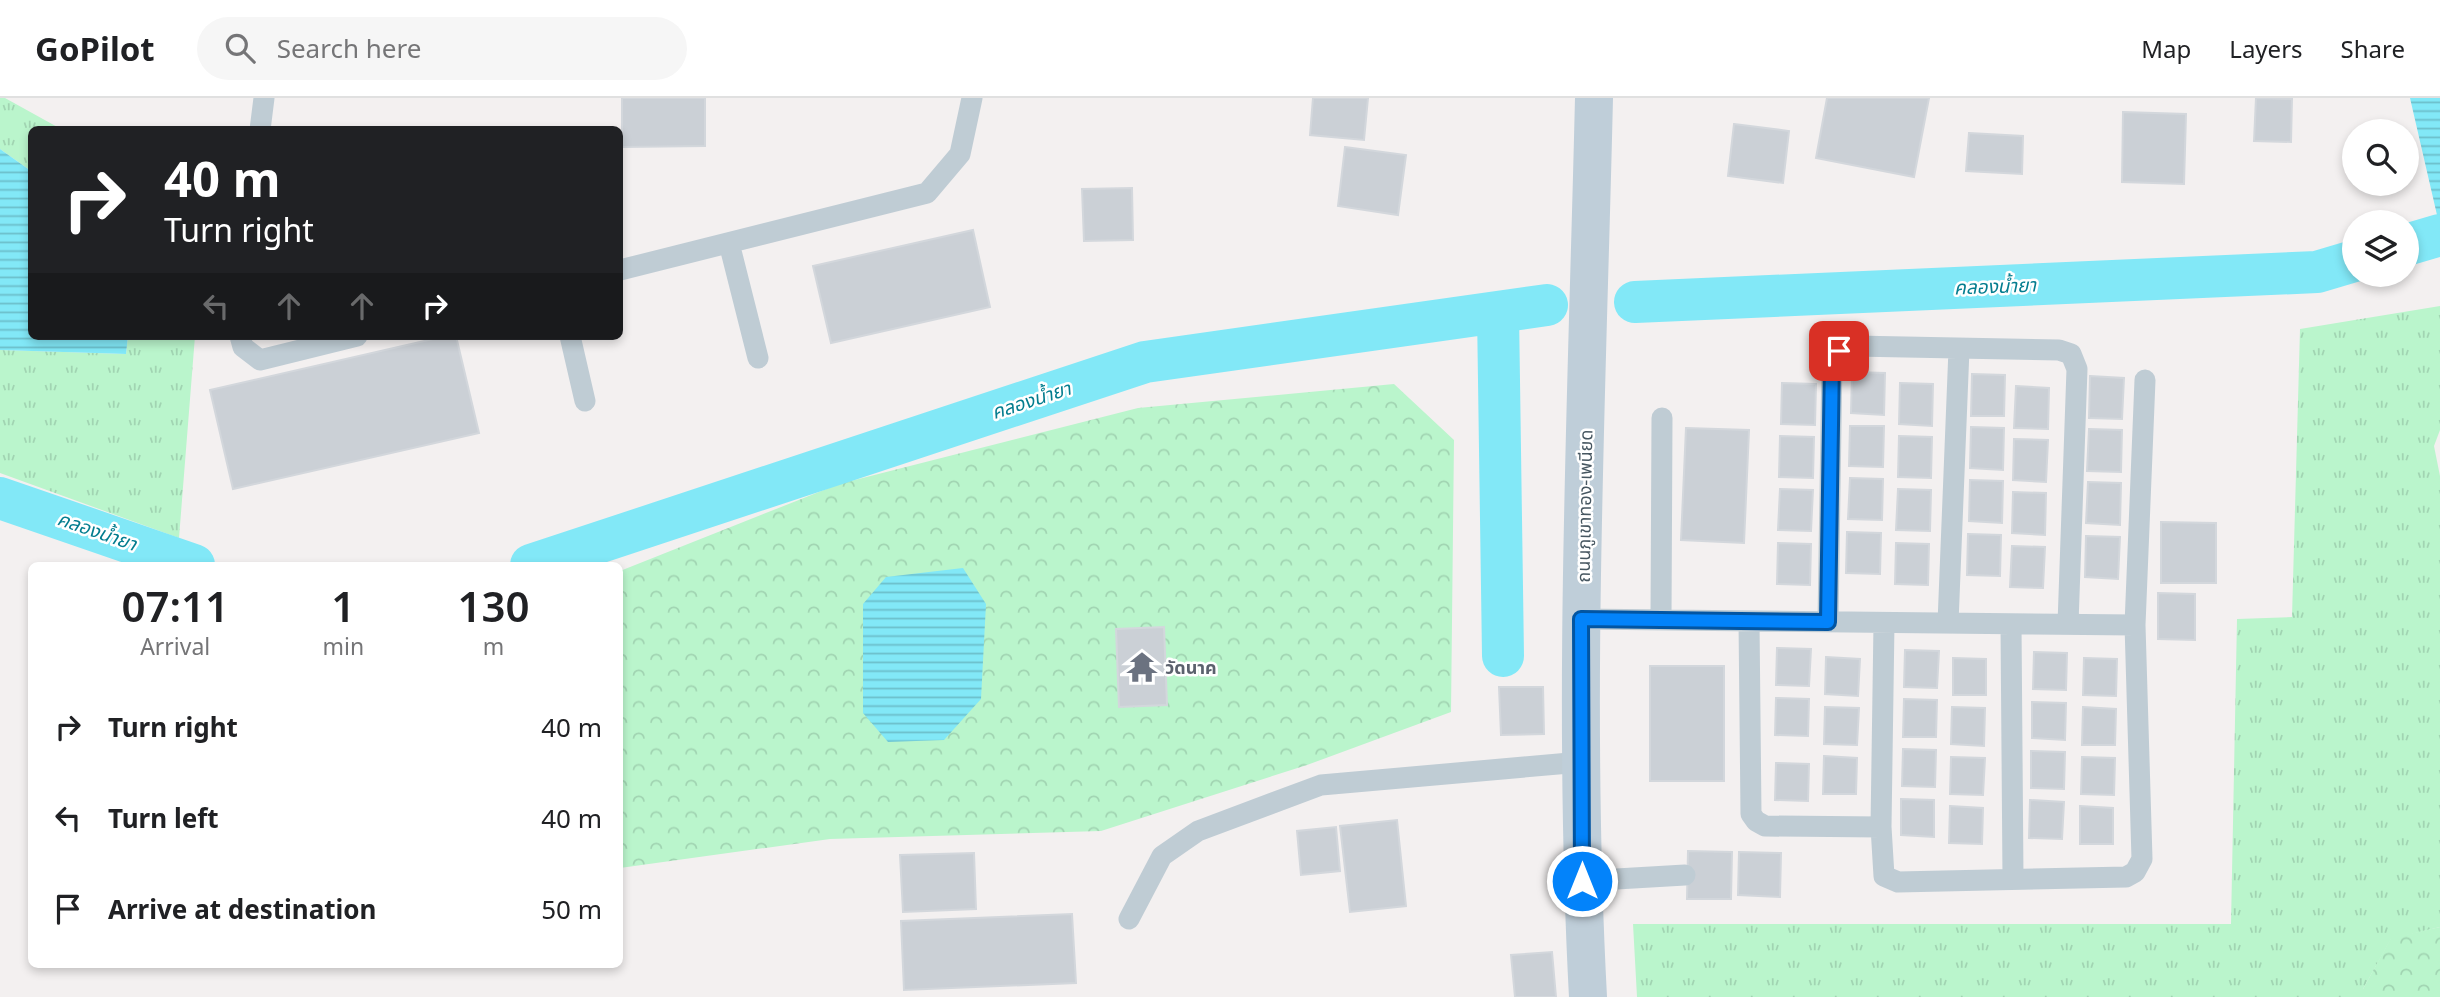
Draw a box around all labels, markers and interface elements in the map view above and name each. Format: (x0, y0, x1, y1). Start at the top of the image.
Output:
search box (197, 17, 687, 80)
text: GoPilot (35, 26, 155, 71)
icon: search (221, 29, 259, 67)
text: Search here (277, 30, 421, 66)
text: Map (2141, 32, 2191, 65)
text: Layers (2229, 32, 2303, 65)
text: Share (2341, 32, 2405, 65)
map controls (2342, 119, 2419, 287)
button: search (2342, 119, 2419, 196)
text: 40 m (164, 145, 281, 211)
icon: right (49, 154, 140, 245)
text: Turn right (164, 208, 314, 251)
button: layers (2342, 210, 2419, 287)
water label: คลองน้ำยา (1954, 272, 2038, 300)
icon: left (197, 287, 235, 325)
icon: ahead (270, 287, 308, 325)
icon: ahead (343, 287, 381, 325)
icon: right (416, 287, 454, 325)
pin (1809, 321, 1869, 381)
icon: arrive (1820, 332, 1858, 370)
water label: คลองน้ำยา (988, 375, 1075, 425)
street label: ถนนภูเขาทอง-เพนียด (1571, 429, 1598, 583)
water label: คลองน้ำยา (54, 505, 141, 557)
text: 07:11 (121, 577, 229, 634)
text: 1 (331, 577, 355, 634)
text: 130 (458, 577, 530, 634)
text: Arrival (140, 630, 210, 662)
text: min (322, 630, 364, 662)
text: m (483, 630, 504, 662)
temple icon: วัดนาค (1125, 650, 1159, 684)
place label: วัดนาค (1165, 655, 1217, 679)
icon: right (49, 708, 87, 746)
text: Turn right (108, 709, 238, 745)
text: 40 m (541, 709, 602, 745)
icon: left (49, 799, 87, 837)
text: Turn left (108, 800, 219, 836)
text: 40 m (541, 800, 602, 836)
position arrow (1545, 844, 1619, 918)
icon: arrive (49, 890, 87, 928)
text: Arrive at destination (108, 891, 377, 927)
text: 50 m (541, 891, 602, 927)

